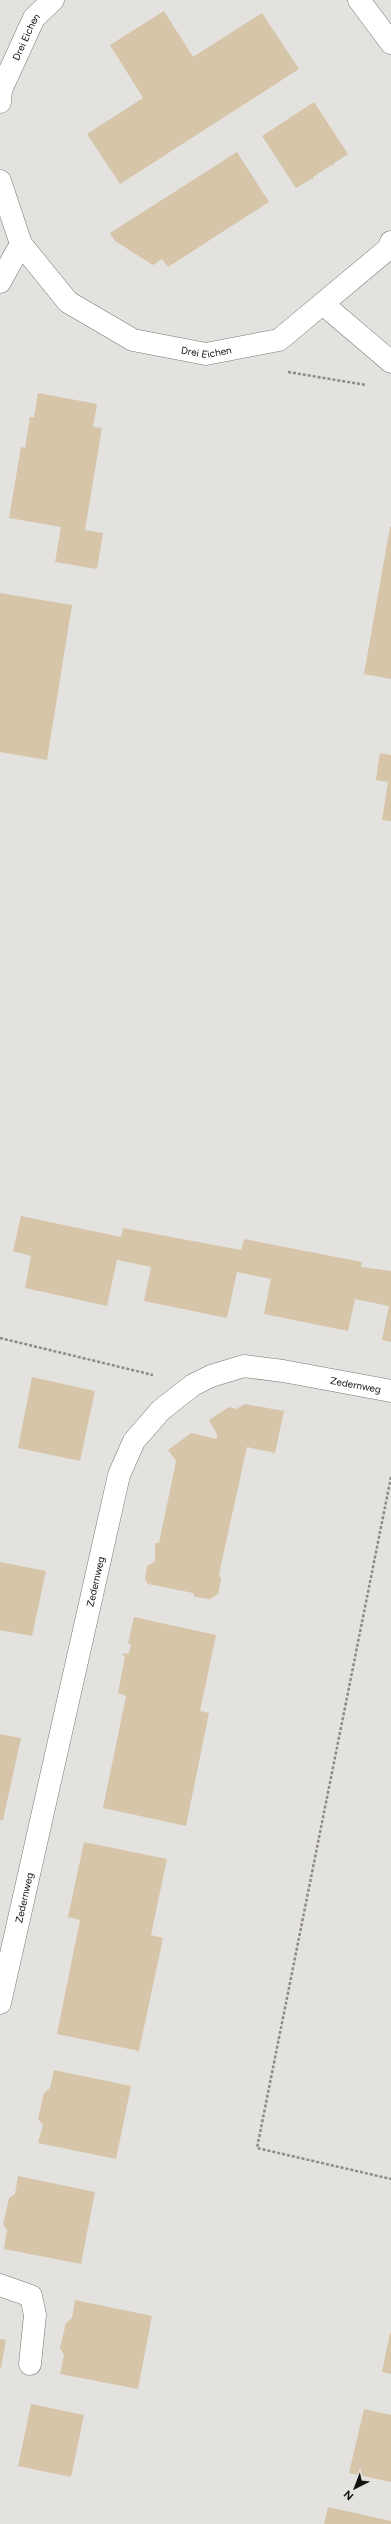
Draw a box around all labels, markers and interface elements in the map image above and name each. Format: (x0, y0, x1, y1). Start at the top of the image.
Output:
street label: Drei Eichen (10, 10, 43, 62)
street label: Drei Eichen (180, 343, 233, 361)
street label: Zedernweg (329, 1374, 382, 1396)
street label: Zedernweg (83, 1555, 107, 1608)
street label: Zedernweg (12, 1871, 36, 1924)
north arrow (335, 2468, 375, 2508)
text: N (341, 2487, 356, 2503)

